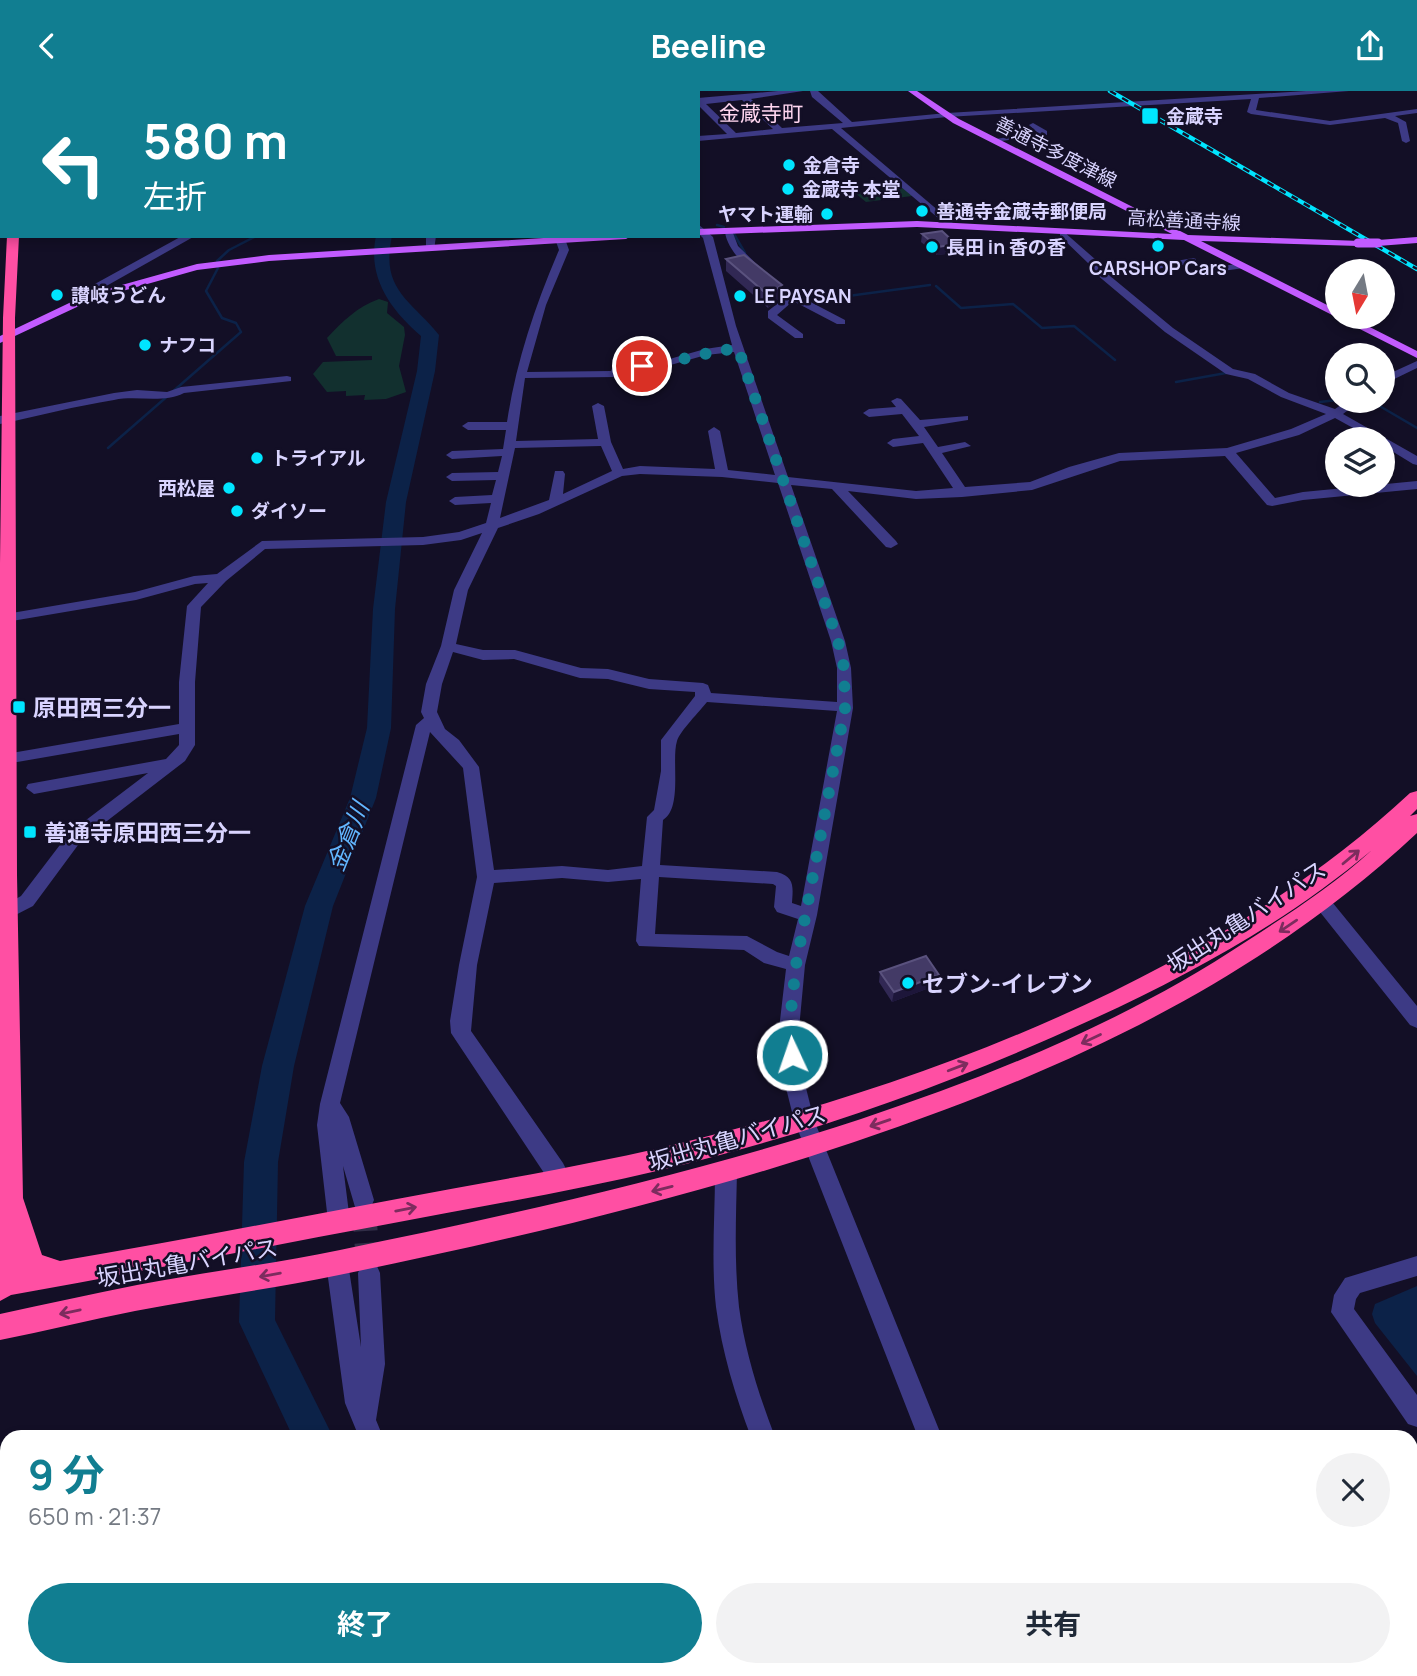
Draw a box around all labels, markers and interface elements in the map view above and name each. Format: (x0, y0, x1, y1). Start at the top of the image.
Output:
text: Beeline (651, 24, 766, 68)
icon: back (28, 27, 66, 65)
icon: share (1351, 27, 1389, 65)
district label: 金蔵寺町 (719, 99, 803, 127)
place label: 金蔵寺 (1166, 103, 1223, 129)
marker: 金蔵寺 (1140, 106, 1160, 126)
text: 580 m (143, 107, 288, 174)
street label: 善通寺多度津線 (991, 110, 1121, 194)
icon: left (28, 119, 119, 210)
place label: 金倉寺 (803, 152, 860, 178)
marker: 金倉寺 (781, 157, 797, 173)
text: 左折 (143, 174, 207, 218)
place label: 金蔵寺 本堂 (802, 176, 901, 202)
marker: 金蔵寺 本堂 (780, 181, 796, 197)
place label: 善通寺金蔵寺郵便局 (936, 198, 1107, 224)
place label: ヤマト運輸 (718, 201, 813, 227)
marker: 善通寺金蔵寺郵便局 (914, 203, 930, 219)
street label: 高松善通寺線 (1126, 204, 1242, 236)
marker: ヤマト運輸 (819, 206, 835, 222)
place label: 長田 in 香の香 (946, 234, 1066, 260)
marker: CARSHOP Cars (1150, 238, 1166, 254)
marker: 長田 in 香の香 (924, 239, 940, 255)
place label: CARSHOP Cars (1089, 255, 1227, 281)
north arrow (1325, 259, 1395, 329)
map controls (1325, 259, 1395, 497)
place label: 讃岐うどん (71, 282, 166, 308)
place label: LE PAYSAN (754, 283, 852, 309)
marker: 讃岐うどん (49, 287, 65, 303)
marker: LE PAYSAN (732, 288, 748, 304)
place label: ナフコ (159, 332, 216, 358)
pin (612, 336, 672, 396)
marker: ナフコ (137, 337, 153, 353)
button: search (1325, 343, 1395, 413)
icon: arrive (623, 347, 661, 385)
button: layers (1325, 427, 1395, 497)
place label: トライアル (271, 445, 366, 471)
marker: トライアル (249, 450, 265, 466)
place label: 西松屋 (158, 475, 215, 501)
marker: 西松屋 (221, 480, 237, 496)
place label: ダイソー (251, 498, 327, 524)
marker: ダイソー (229, 503, 245, 519)
place label: 原田西三分一 (33, 691, 171, 723)
marker: 原田西三分一 (11, 699, 27, 715)
water label: 金倉川 (318, 794, 377, 876)
place label: 善通寺原田西三分一 (44, 816, 251, 848)
marker: 善通寺原田西三分一 (22, 824, 38, 840)
one-way arrow (1342, 849, 1360, 865)
street label: 坂出丸亀バイパス (1160, 853, 1332, 979)
one-way arrow (1279, 919, 1298, 933)
place label: セブン-イレブン (922, 967, 1093, 999)
marker: セブン-イレブン (900, 975, 916, 991)
position arrow (755, 1018, 829, 1092)
one-way arrow (1081, 1033, 1102, 1046)
one-way arrow (946, 1060, 968, 1072)
street label: 坂出丸亀バイパス (644, 1096, 830, 1178)
one-way arrow (869, 1118, 891, 1130)
one-way arrow (651, 1183, 674, 1196)
one-way arrow (394, 1202, 417, 1215)
street label: 坂出丸亀バイパス (94, 1230, 280, 1294)
one-way arrow (259, 1268, 282, 1282)
one-way arrow (59, 1306, 82, 1320)
text: 9 分 (28, 1445, 105, 1503)
button: close (1316, 1453, 1390, 1527)
text: 650 m · 21:37 (28, 1500, 161, 1532)
button: 終了 (28, 1583, 702, 1663)
button: 共有 (716, 1583, 1390, 1663)

